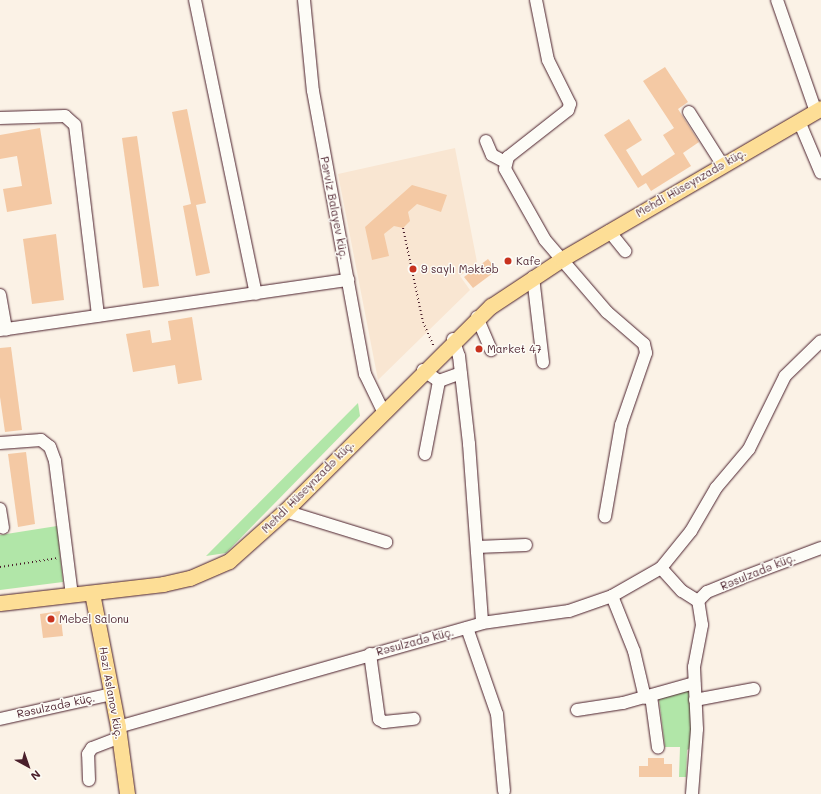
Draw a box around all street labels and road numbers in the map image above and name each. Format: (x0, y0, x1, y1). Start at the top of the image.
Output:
street label: Mehdi Hüseynzadə küç. (633, 146, 749, 220)
street label: Pərviz Balayev küç. (318, 155, 350, 261)
street label: Mehdi Hüseynzadə küç. (259, 438, 357, 536)
street label: Rəsulzadə küç. (719, 551, 797, 593)
street label: Rəsulzadə küç. (375, 625, 455, 659)
street label: Həzi Aslanov küç. (96, 646, 126, 740)
street label: Rəsulzadə küç. (16, 691, 96, 721)

